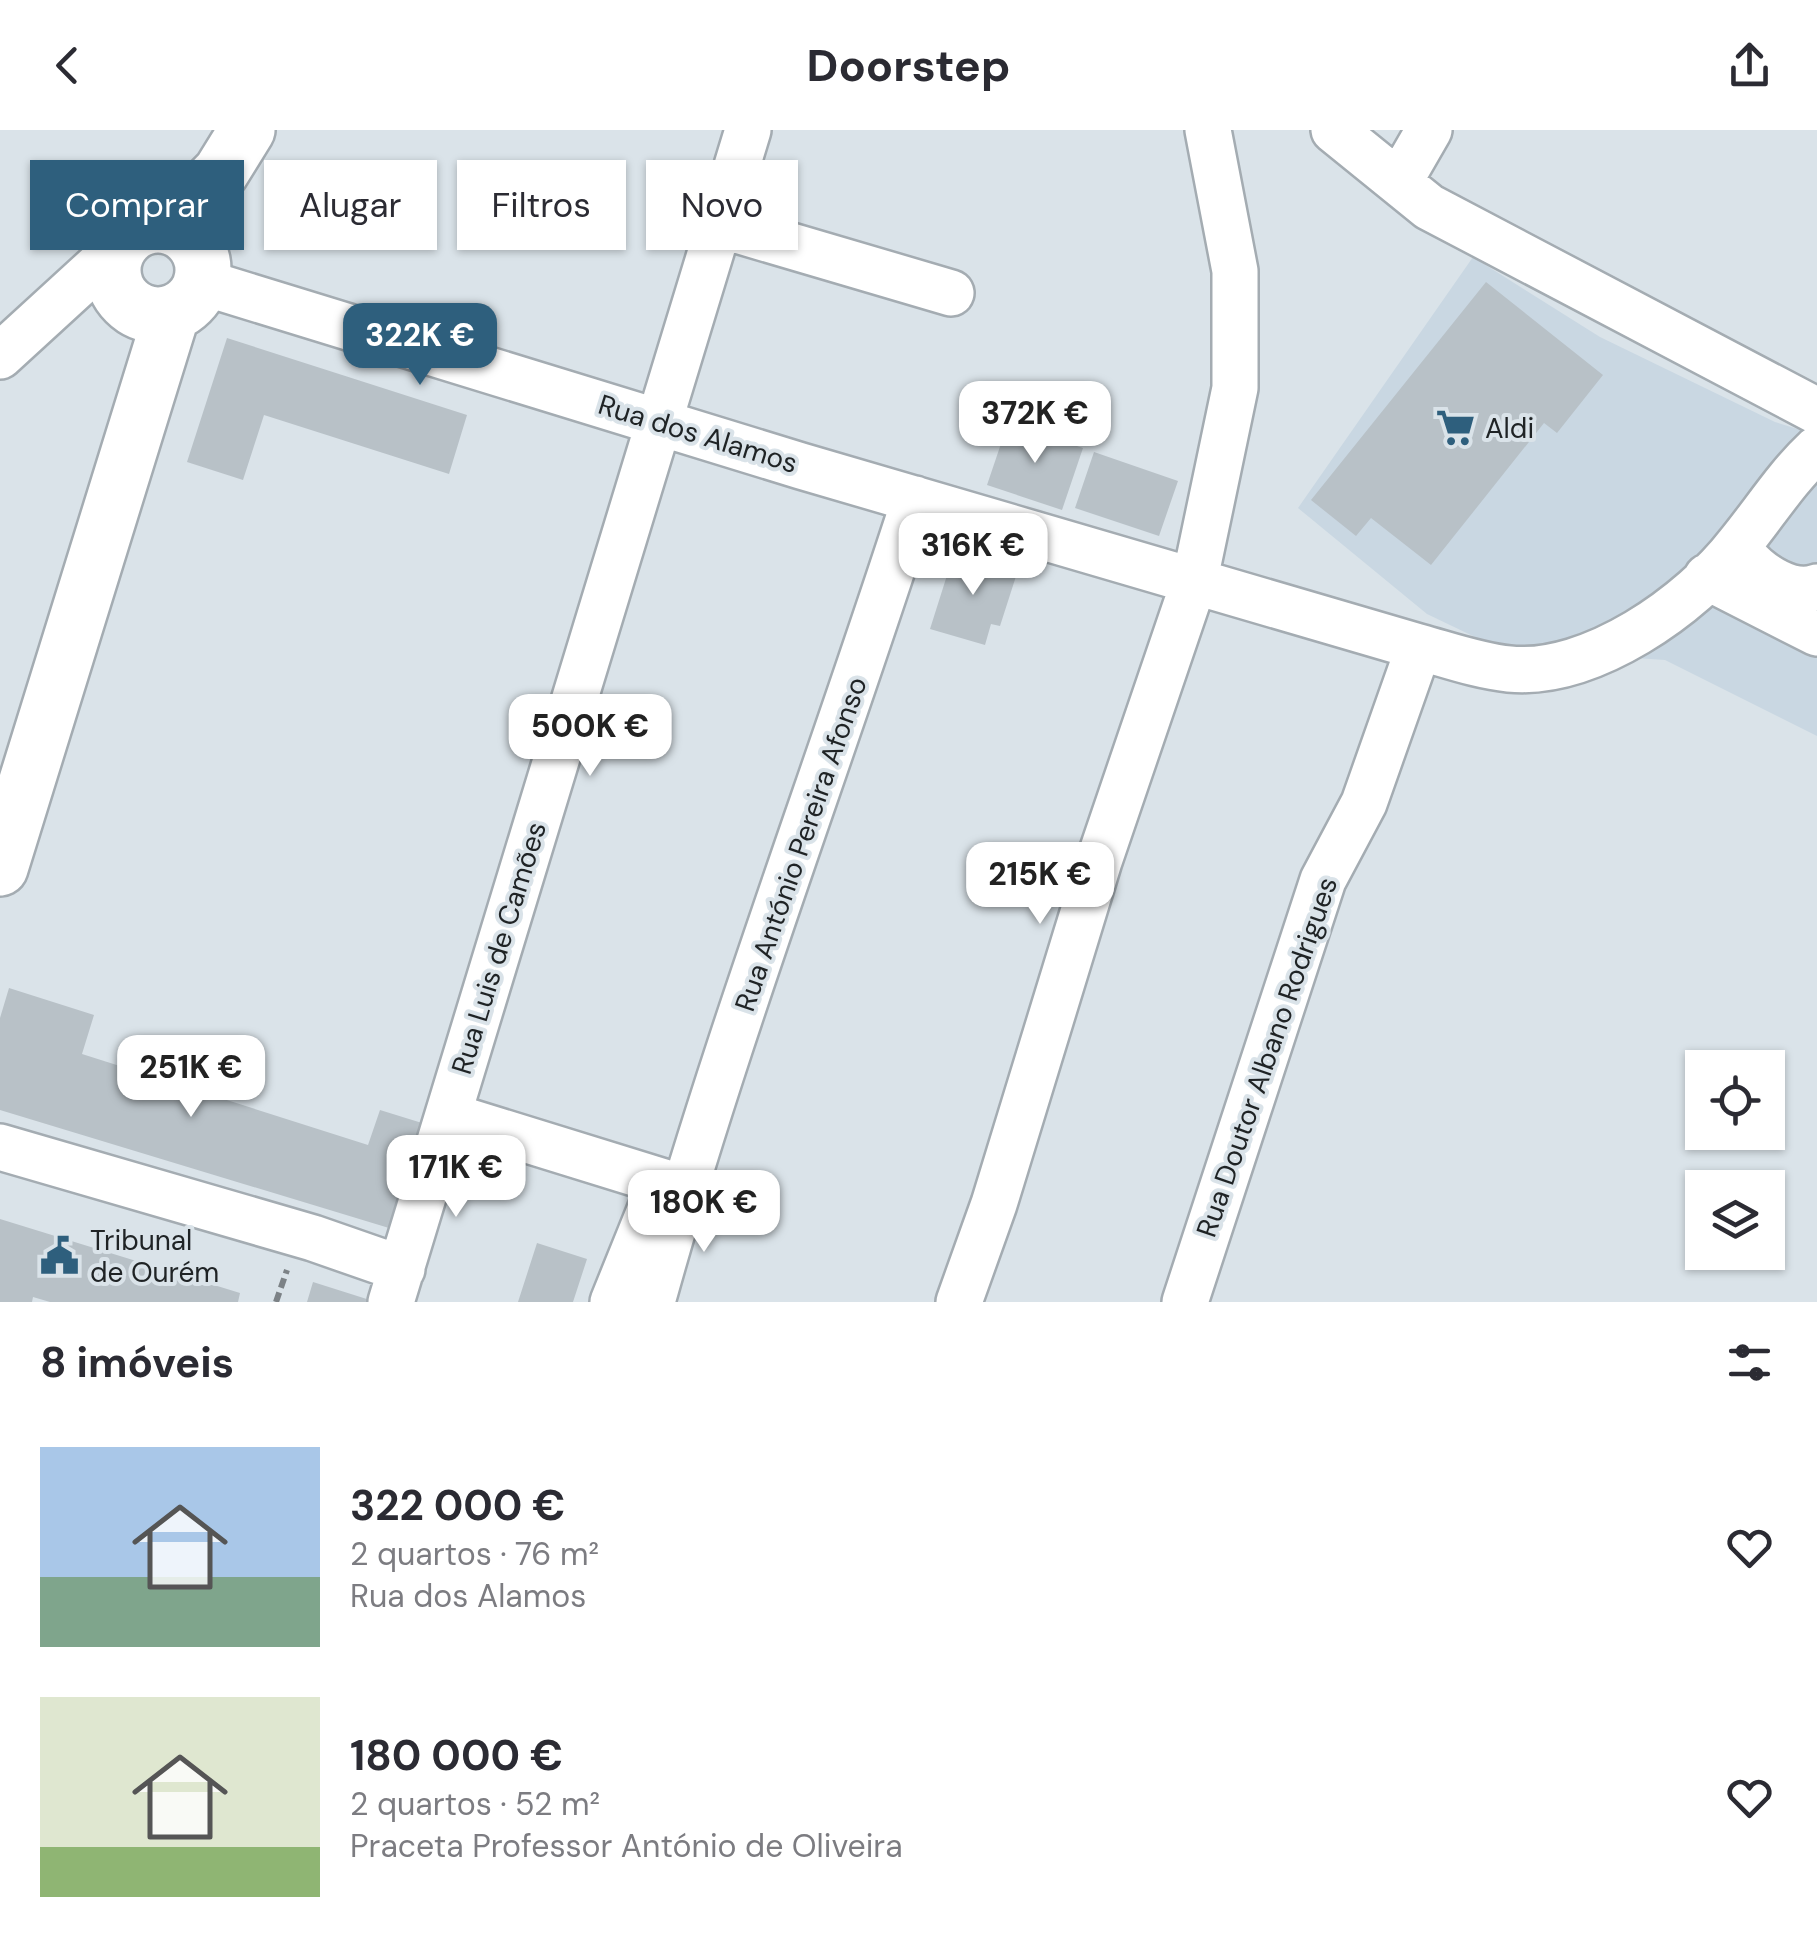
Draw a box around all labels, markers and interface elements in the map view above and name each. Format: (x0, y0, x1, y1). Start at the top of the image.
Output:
text: Doorstep (807, 36, 1010, 95)
icon: back (40, 38, 95, 93)
icon: share (1722, 38, 1777, 93)
chip: Comprar (30, 160, 244, 250)
chip: Alugar (264, 160, 437, 250)
chip: Filtros (457, 160, 626, 250)
chip: Novo (646, 160, 798, 250)
pin: 322K € (339, 303, 501, 388)
text: 322K € (365, 314, 475, 356)
pin: 372K € (954, 381, 1116, 466)
street label: Rua dos Alamos (594, 386, 802, 482)
text: 372K € (981, 392, 1089, 434)
supermarket icon: Aldi (1434, 407, 1476, 449)
place label: Aldi (1485, 410, 1534, 447)
pin: 316K € (892, 513, 1054, 598)
text: 316K € (921, 524, 1025, 566)
street label: Rua António Pereira Afonso (726, 672, 876, 1016)
pin: 500K € (509, 694, 671, 779)
text: 500K € (531, 705, 649, 747)
street label: Rua Luis de Camões (443, 817, 555, 1079)
pin: 215K € (959, 842, 1121, 927)
text: 215K € (988, 853, 1092, 895)
street label: Rua Doutor Albano Rodrigues (1188, 872, 1346, 1242)
pin: 251K € (110, 1035, 272, 1120)
text: 251K € (139, 1046, 243, 1088)
map controls (1685, 1050, 1785, 1270)
button: locate (1685, 1050, 1785, 1150)
pin: 171K € (375, 1135, 537, 1220)
text: 171K € (409, 1146, 503, 1188)
pin: 180K € (623, 1170, 785, 1255)
button: layers (1685, 1170, 1785, 1270)
text: 180K € (650, 1181, 758, 1223)
place label: Tribunal de Ourém (90, 1222, 219, 1291)
public building icon: Tribunal de Ourém (39, 1235, 81, 1277)
text: 8 imóveis (40, 1335, 234, 1390)
icon: filters (1722, 1335, 1777, 1390)
text: 322 000 € (350, 1478, 565, 1533)
icon: home (120, 1487, 240, 1607)
icon: heart (1722, 1520, 1777, 1575)
text: 2 quartos · 76 m² (350, 1533, 599, 1575)
text: Rua dos Alamos (350, 1575, 586, 1617)
text: 180 000 € (350, 1728, 563, 1783)
icon: home (120, 1737, 240, 1857)
icon: heart (1722, 1770, 1777, 1825)
text: 2 quartos · 52 m² (350, 1783, 600, 1825)
text: Praceta Professor António de Oliveira (350, 1825, 903, 1867)

